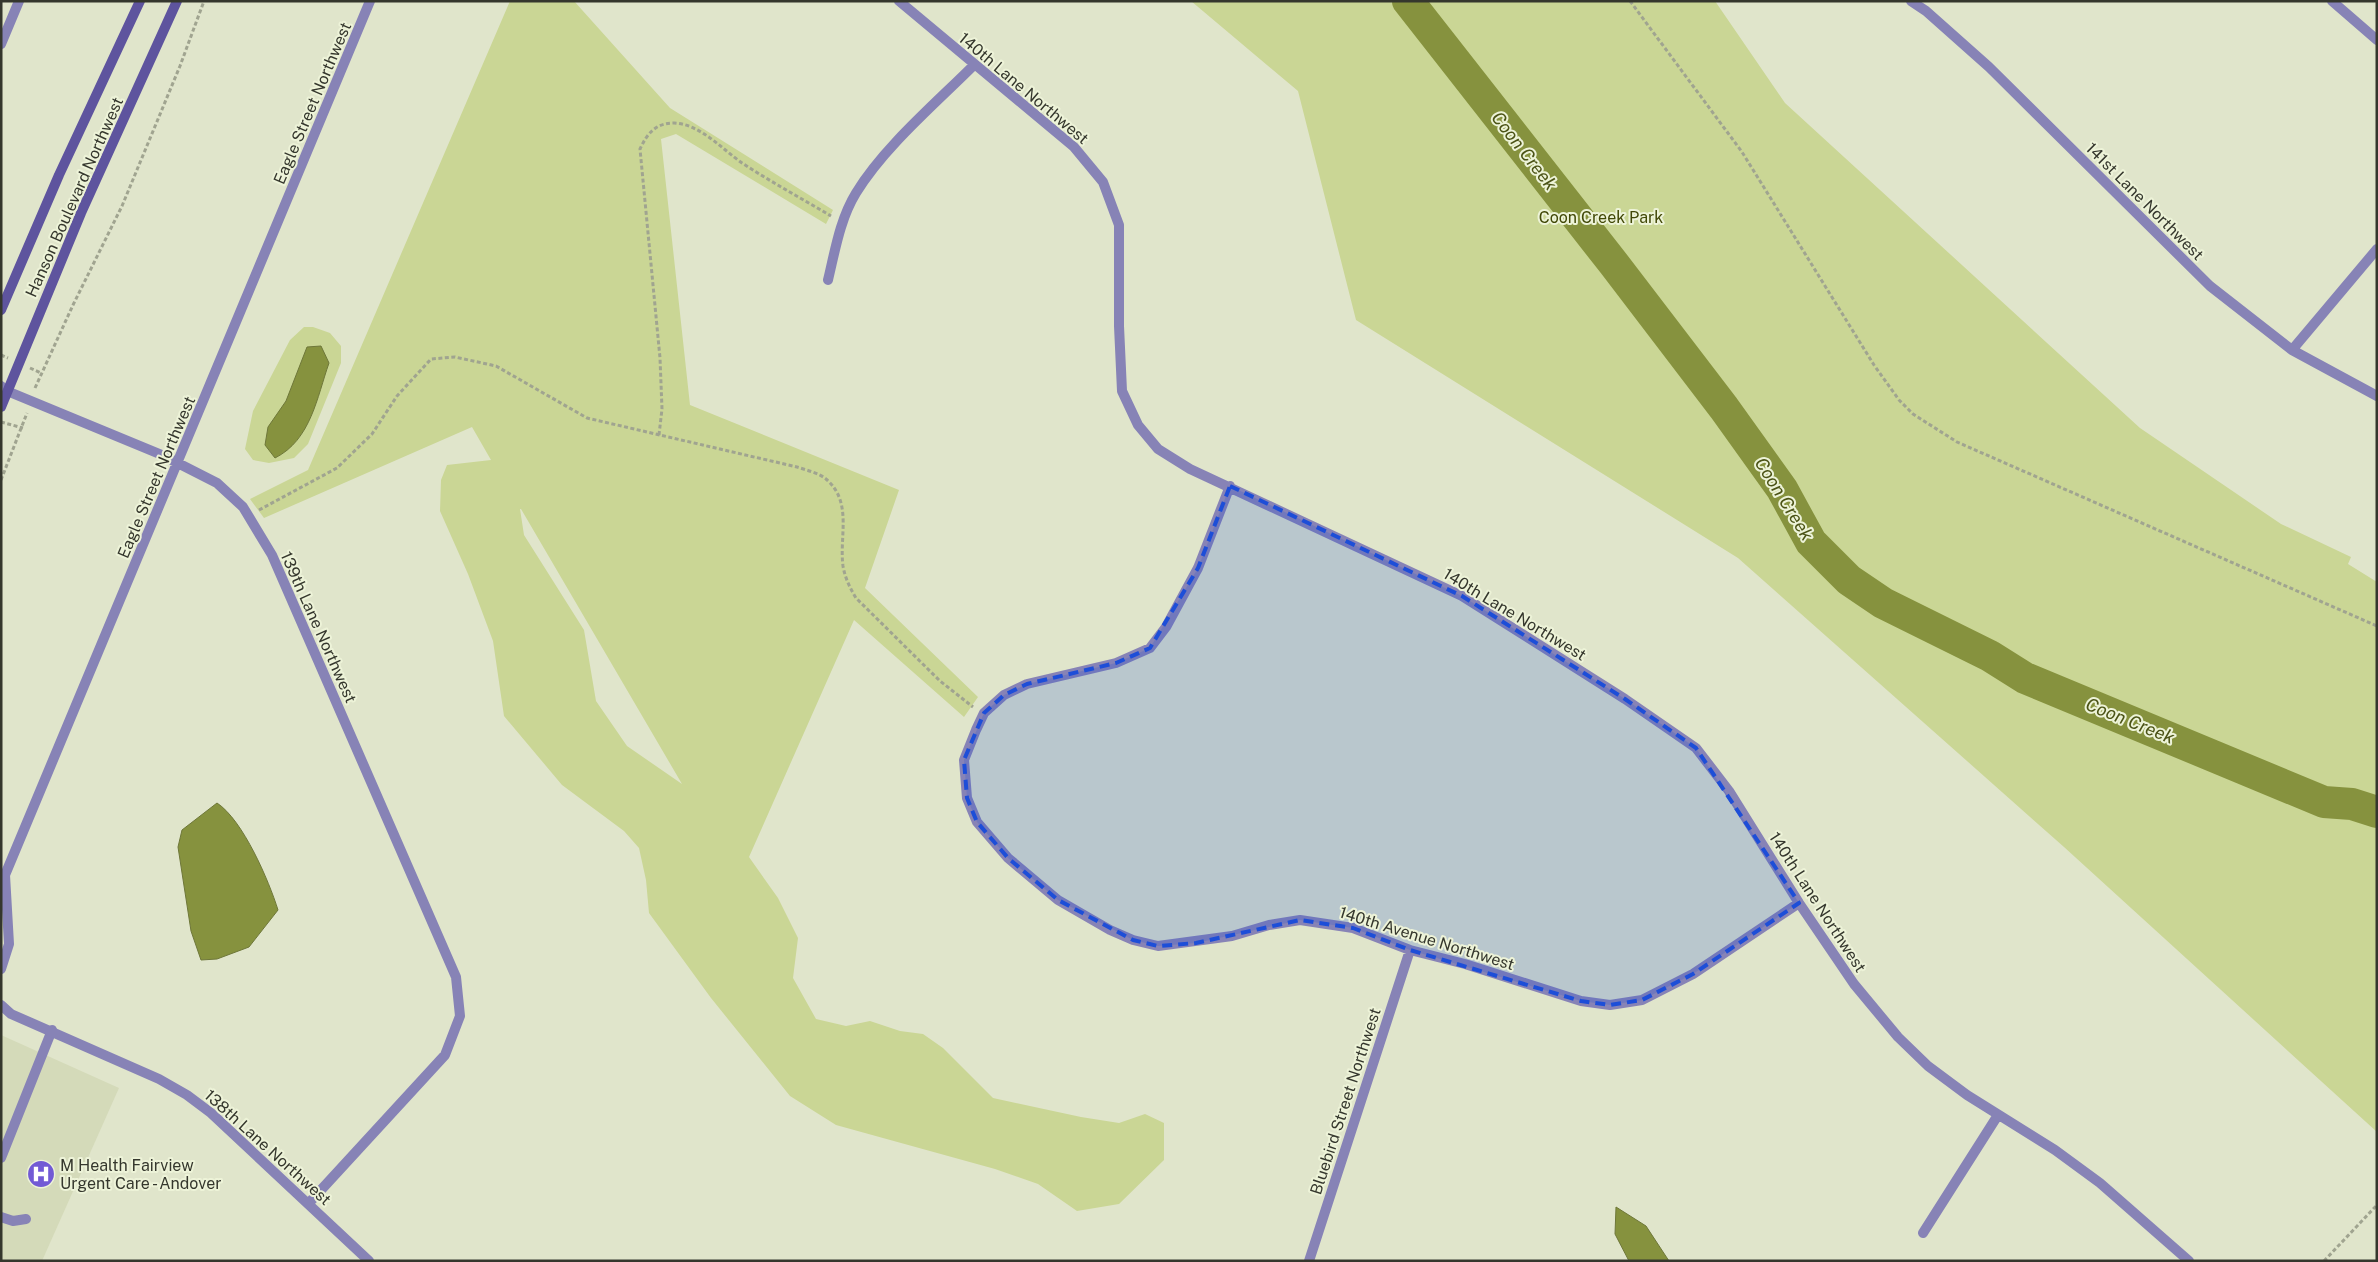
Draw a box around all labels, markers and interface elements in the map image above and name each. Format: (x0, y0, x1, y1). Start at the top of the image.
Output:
street label: Eagle Street Northwest (270, 19, 355, 187)
street label: 140th Lane Northwest (955, 29, 1092, 148)
street label: Hanson Boulevard Northwest (22, 94, 127, 300)
water label: Coon Creek (1487, 107, 1562, 194)
street label: 141st Lane Northwest (2082, 139, 2207, 264)
park label: Coon Creek Park (1539, 208, 1663, 227)
street label: Eagle Street Northwest (114, 393, 199, 561)
water label: Coon Creek (1751, 453, 1818, 544)
street label: 139th Lane Northwest (277, 549, 360, 706)
street label: 140th Lane Northwest (1440, 564, 1590, 665)
water label: Coon Creek (2083, 693, 2178, 748)
street label: 140th Lane Northwest (1765, 829, 1870, 976)
street label: 140th Avenue Northwest (1337, 903, 1517, 974)
street label: Bluebird Street Northwest (1306, 1005, 1385, 1197)
street label: 138th Lane Northwest (200, 1086, 335, 1209)
place label: M Health Fairview Urgent Care - Andover (60, 1156, 221, 1193)
hospital icon: M Health Fairview Urgent Care - Andover (26, 1159, 56, 1189)

